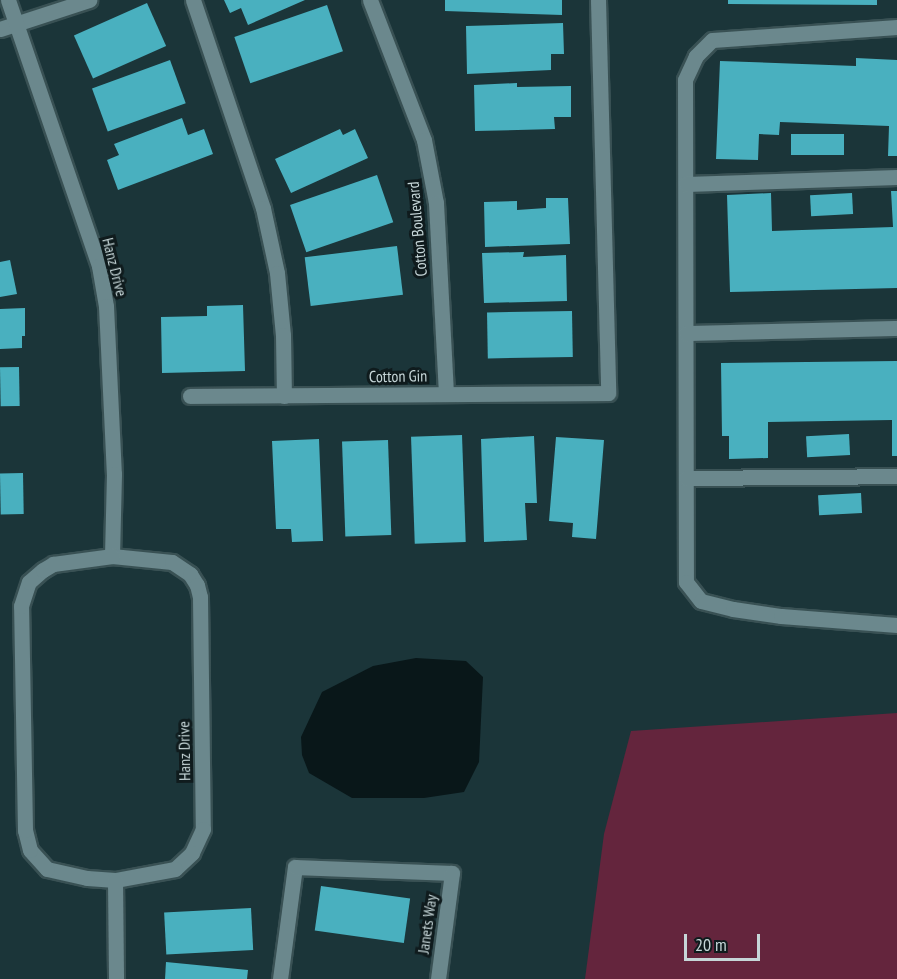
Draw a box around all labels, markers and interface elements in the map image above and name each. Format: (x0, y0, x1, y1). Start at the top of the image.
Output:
street label: Cotton Boulevard (403, 181, 431, 277)
street label: Hanz Drive (98, 235, 132, 299)
street label: Cotton Gin (369, 366, 427, 386)
street label: Hanz Drive (174, 721, 194, 781)
street label: Janets Way (413, 893, 441, 955)
scale bar (687, 922, 764, 960)
text: 20 m (695, 933, 727, 956)

